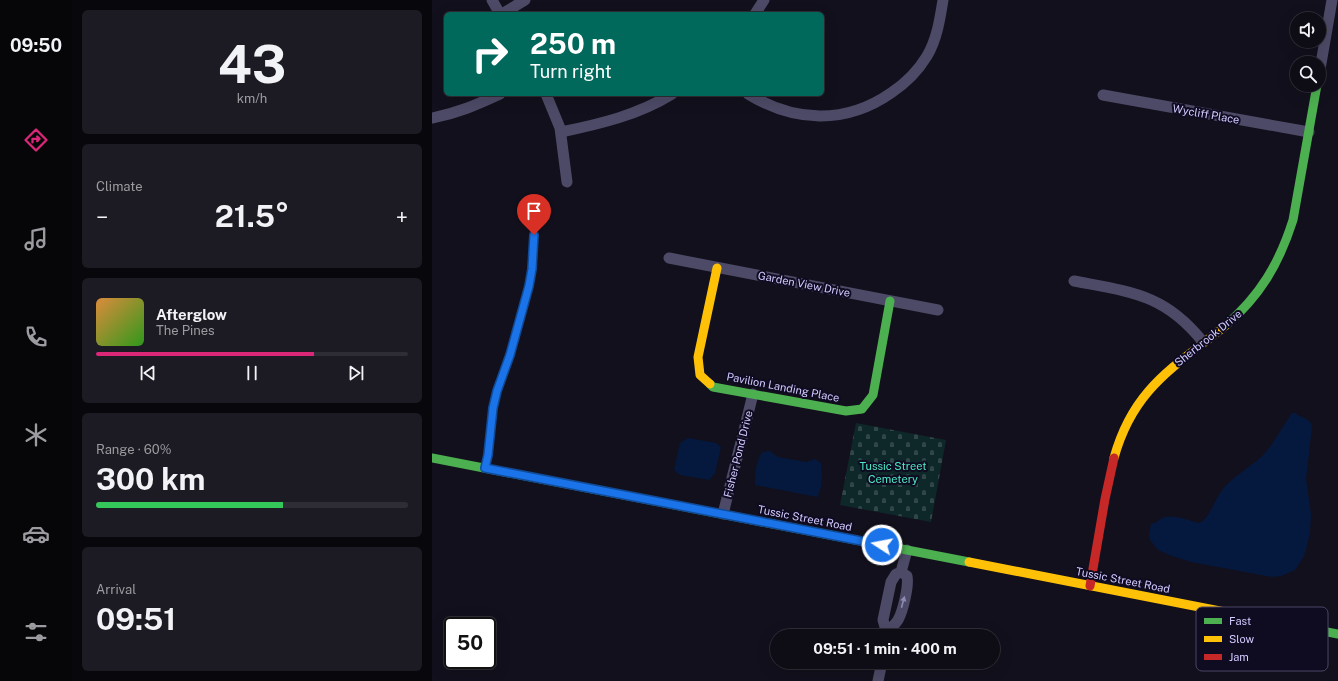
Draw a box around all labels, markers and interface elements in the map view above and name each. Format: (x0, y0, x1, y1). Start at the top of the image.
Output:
map controls (1290, 12, 1326, 92)
button: sound (1290, 12, 1326, 48)
text: 250 m (530, 27, 616, 60)
icon: right (464, 28, 516, 80)
text: 43 (218, 34, 286, 95)
text: 09:50 (10, 35, 62, 56)
button: search (1290, 56, 1326, 92)
text: Turn right (530, 61, 612, 82)
text: km/h (237, 91, 267, 106)
street label: Wycliff Place (1172, 102, 1240, 126)
icon: directions (22, 126, 50, 154)
text: Climate (96, 179, 143, 194)
pin (517, 194, 551, 235)
text: 21.5° (215, 198, 289, 234)
icon: arrive (523, 200, 545, 222)
text: − (96, 204, 108, 230)
text: + (396, 204, 408, 230)
icon: music (22, 225, 50, 253)
street label: Garden View Drive (757, 269, 851, 299)
text: Afterglow (156, 306, 227, 323)
street label: Sherbrook Drive (1172, 307, 1244, 369)
icon: phone (22, 323, 50, 351)
text: The Pines (156, 323, 215, 338)
icon: previous (137, 362, 159, 384)
icon: pause (241, 362, 263, 384)
icon: next (345, 362, 367, 384)
street label: Pavilion Landing Place (725, 370, 841, 404)
street label: Fisher Pond Drive (721, 409, 755, 499)
icon: climate (22, 421, 50, 449)
text: Range · 60% (96, 442, 171, 457)
park label: Tussic Street Cemetery (860, 460, 926, 485)
text: 300 km (96, 461, 205, 497)
street label: Tussic Street Road (757, 503, 853, 533)
icon: car (22, 520, 50, 548)
position arrow (861, 524, 903, 566)
street label: Tussic Street Road (1075, 565, 1171, 595)
text: Arrival (96, 582, 136, 597)
one-way arrow (901, 596, 907, 608)
text: 09:51 (96, 601, 176, 637)
legend (1196, 607, 1328, 671)
text: Fast (1229, 615, 1251, 627)
speed limit sign: 50 (444, 617, 496, 669)
icon: filters (22, 618, 50, 646)
text: Slow (1229, 633, 1255, 645)
text: 09:51 · 1 min · 400 m (813, 640, 957, 657)
text: Jam (1229, 651, 1249, 663)

